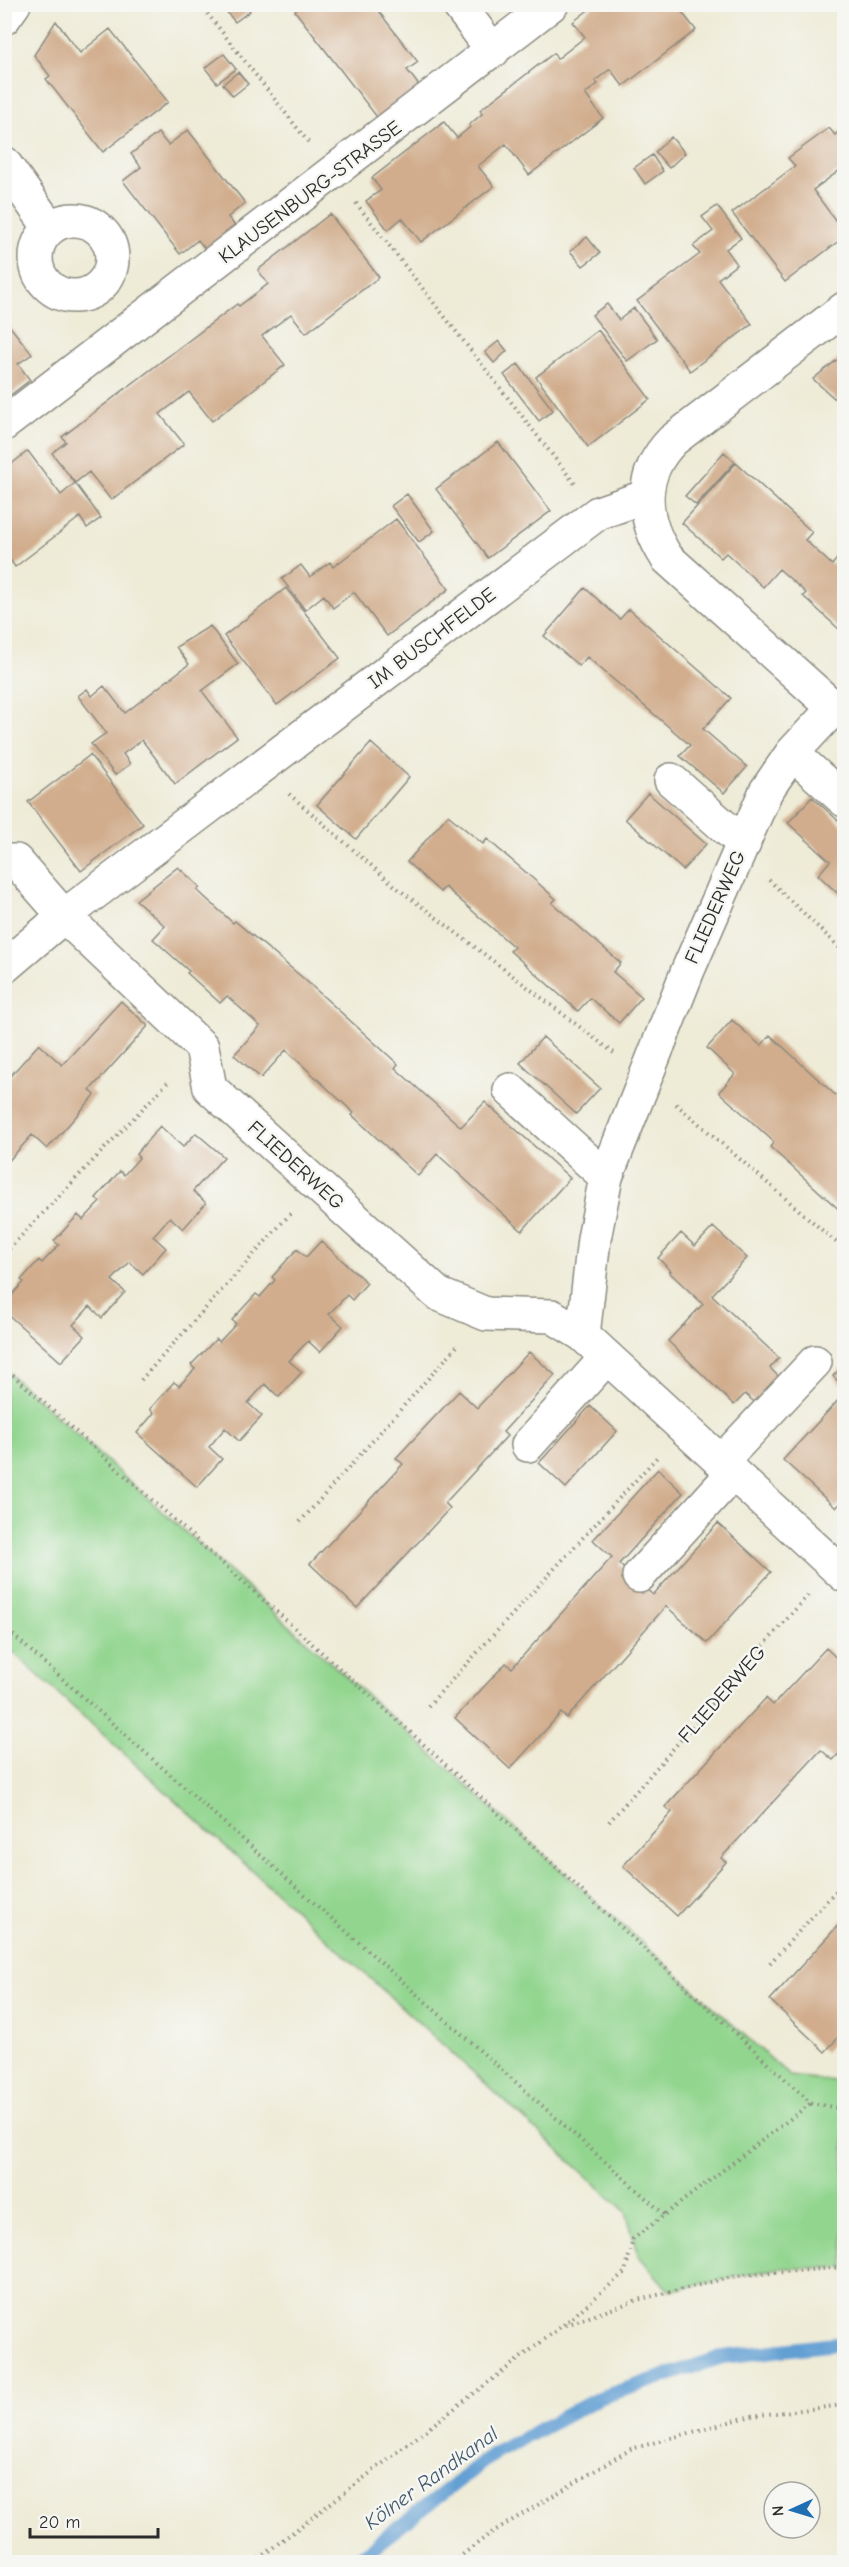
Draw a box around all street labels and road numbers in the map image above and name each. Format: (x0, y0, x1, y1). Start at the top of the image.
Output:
street label: KLAUSENBURG-STRASSE (214, 116, 406, 268)
street label: IM BUSCHFELDE (364, 583, 500, 693)
street label: FLIEDERWEG (680, 847, 750, 967)
street label: FLIEDERWEG (243, 1116, 349, 1214)
street label: FLIEDERWEG (673, 1641, 771, 1747)

